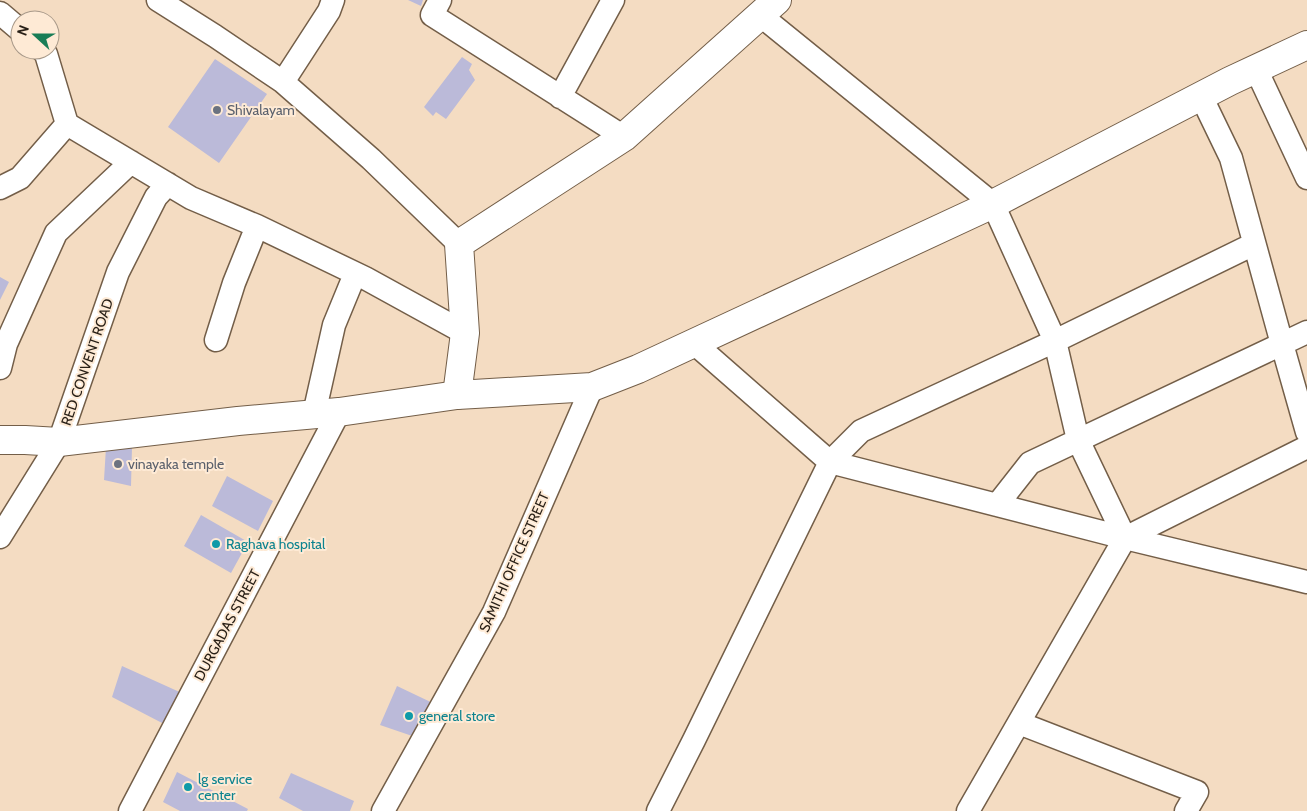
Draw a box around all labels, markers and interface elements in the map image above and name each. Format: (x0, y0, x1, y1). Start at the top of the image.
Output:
north arrow (10, 10, 60, 60)
text: N (13, 22, 33, 38)
place label: Shivalayam (227, 101, 295, 119)
marker: Shivalayam (211, 104, 223, 116)
street label: RED CONVENT ROAD (57, 296, 117, 428)
place label: vinayaka temple (128, 455, 224, 473)
marker: vinayaka temple (112, 458, 124, 470)
street label: SAMITHI OFFICE STREET (475, 489, 553, 635)
place label: Raghava hospital (226, 535, 326, 553)
marker: Raghava hospital (210, 538, 222, 550)
street label: DURGADAS STREET (190, 566, 264, 684)
place label: general store (419, 707, 495, 725)
marker: general store (403, 710, 415, 722)
place label: lg service center (198, 770, 252, 804)
marker: lg service center (182, 781, 194, 793)

